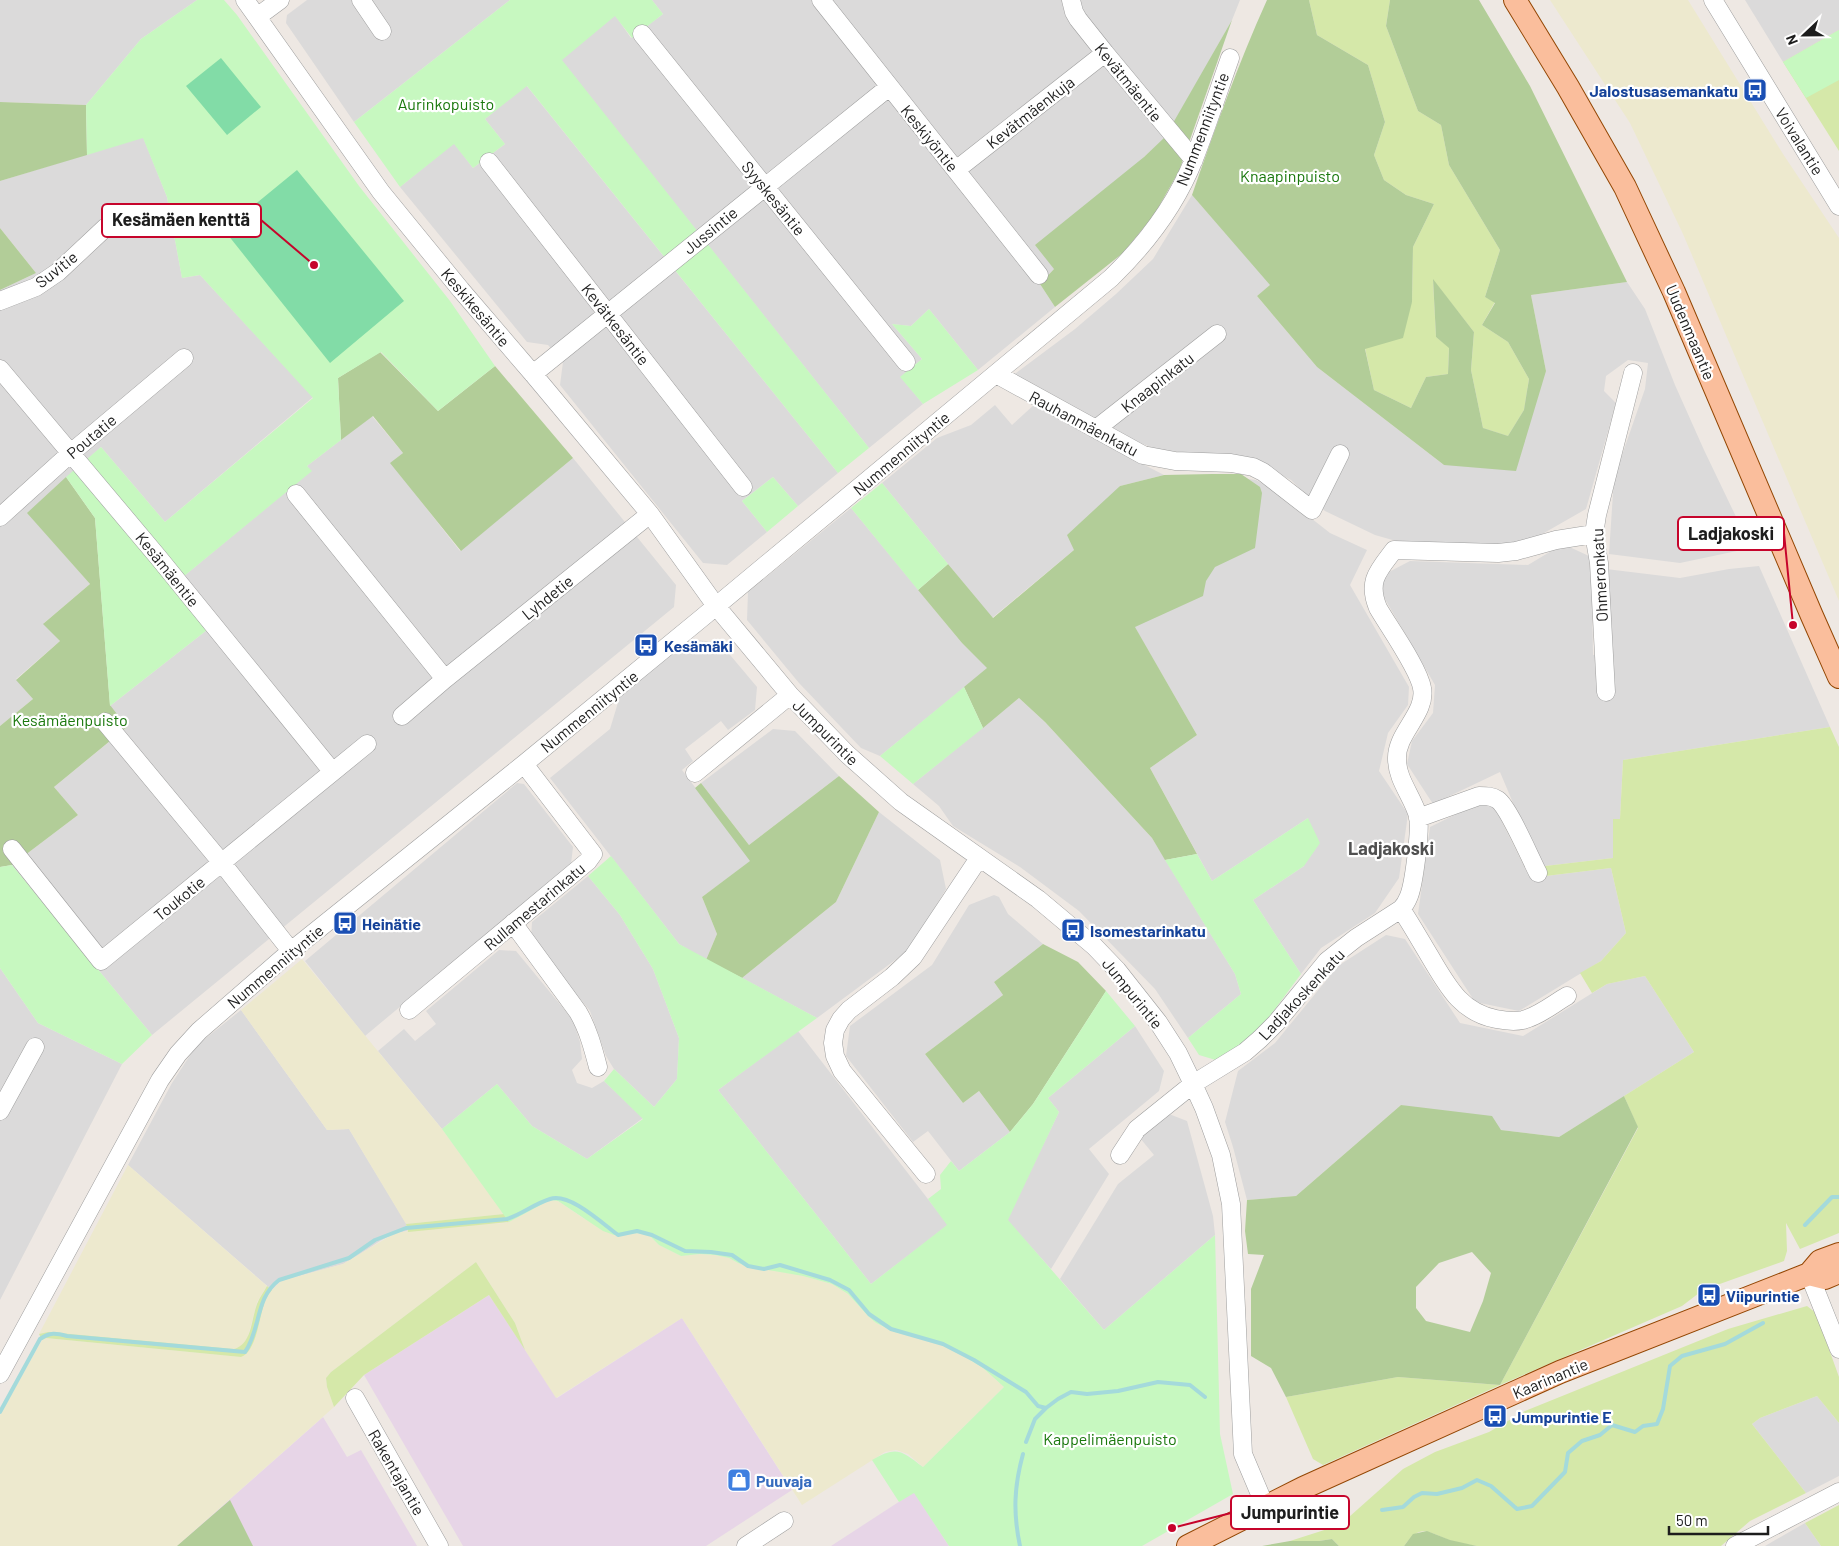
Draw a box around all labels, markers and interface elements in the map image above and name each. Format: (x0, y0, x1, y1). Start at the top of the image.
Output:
north arrow (1779, 10, 1829, 60)
text: N (1782, 33, 1801, 48)
street label: Kevätmäentie (1091, 39, 1167, 125)
street label: Nummenniityntie (1172, 70, 1232, 188)
street label: Kevätmäenkuja (982, 72, 1078, 152)
bus stop icon: Jalostusasemankatu (1742, 77, 1768, 103)
place label: Jalostusasemankatu (1590, 81, 1738, 100)
park label: Aurinkopuisto (398, 94, 494, 113)
street label: Keskiyöntie (897, 101, 963, 175)
street label: Voivalantie (1772, 104, 1828, 178)
street label: Syyskesäntie (738, 157, 810, 239)
park label: Knaapinpuisto (1240, 166, 1340, 185)
street label: Jussintie (679, 202, 741, 258)
callout: Kesämäen kenttä (102, 204, 261, 237)
text: Kesämäen kenttä (112, 208, 250, 230)
street label: Suvitie (31, 247, 81, 291)
street label: Keskikesäntie (438, 264, 514, 350)
street label: Kevätkesäntie (578, 279, 654, 369)
street label: Uudenmaantie (1662, 282, 1720, 382)
street label: Knaapinkatu (1117, 348, 1197, 416)
street label: Rauhanmäenkatu (1026, 386, 1142, 460)
street label: Nummenniityntie (849, 407, 953, 499)
street label: Poutatie (62, 410, 120, 462)
callout: Ladjakoski (1678, 517, 1784, 550)
text: Ladjakoski (1688, 522, 1774, 544)
street label: Kesämäentie (132, 528, 204, 610)
street label: Ohmeronkatu (1587, 528, 1611, 622)
street label: Lyhdetie (518, 571, 576, 623)
bus stop icon: Kesämäki (633, 632, 659, 658)
place label: Kesämäki (664, 636, 733, 655)
street label: Nummenniityntie (536, 666, 642, 756)
street label: Jumpurintie (789, 695, 863, 769)
park label: Kesämäenpuisto (12, 710, 128, 729)
district label: Ladjakoski (1348, 837, 1434, 859)
street label: Rullamestarinkatu (480, 858, 588, 954)
street label: Toukotie (150, 872, 208, 924)
bus stop icon: Heinätie (332, 910, 358, 936)
place label: Heinätie (362, 914, 421, 933)
bus stop icon: Isomestarinkatu (1060, 917, 1086, 943)
street label: Nummenniityntie (223, 920, 327, 1012)
place label: Isomestarinkatu (1090, 921, 1206, 940)
street label: Ladjakoskenkatu (1254, 945, 1348, 1043)
street label: Jumpurintie (1099, 954, 1167, 1032)
bus stop icon: Viipurintie (1696, 1282, 1722, 1308)
place label: Viipurintie (1726, 1286, 1800, 1305)
street label: Kaarinantie (1510, 1354, 1590, 1402)
bus stop icon: Jumpurintie E (1482, 1403, 1508, 1429)
place label: Jumpurintie E (1512, 1407, 1612, 1426)
street label: Rakentajantie (365, 1426, 429, 1518)
park label: Kappelimäenpuisto (1043, 1429, 1177, 1448)
shop icon: Puuvaja (726, 1467, 752, 1493)
place label: Puuvaja (756, 1471, 812, 1490)
callout: Jumpurintie (1231, 1496, 1349, 1529)
text: Jumpurintie (1241, 1501, 1339, 1523)
scale bar (1669, 1504, 1768, 1536)
text: 50 m (1676, 1511, 1708, 1529)

